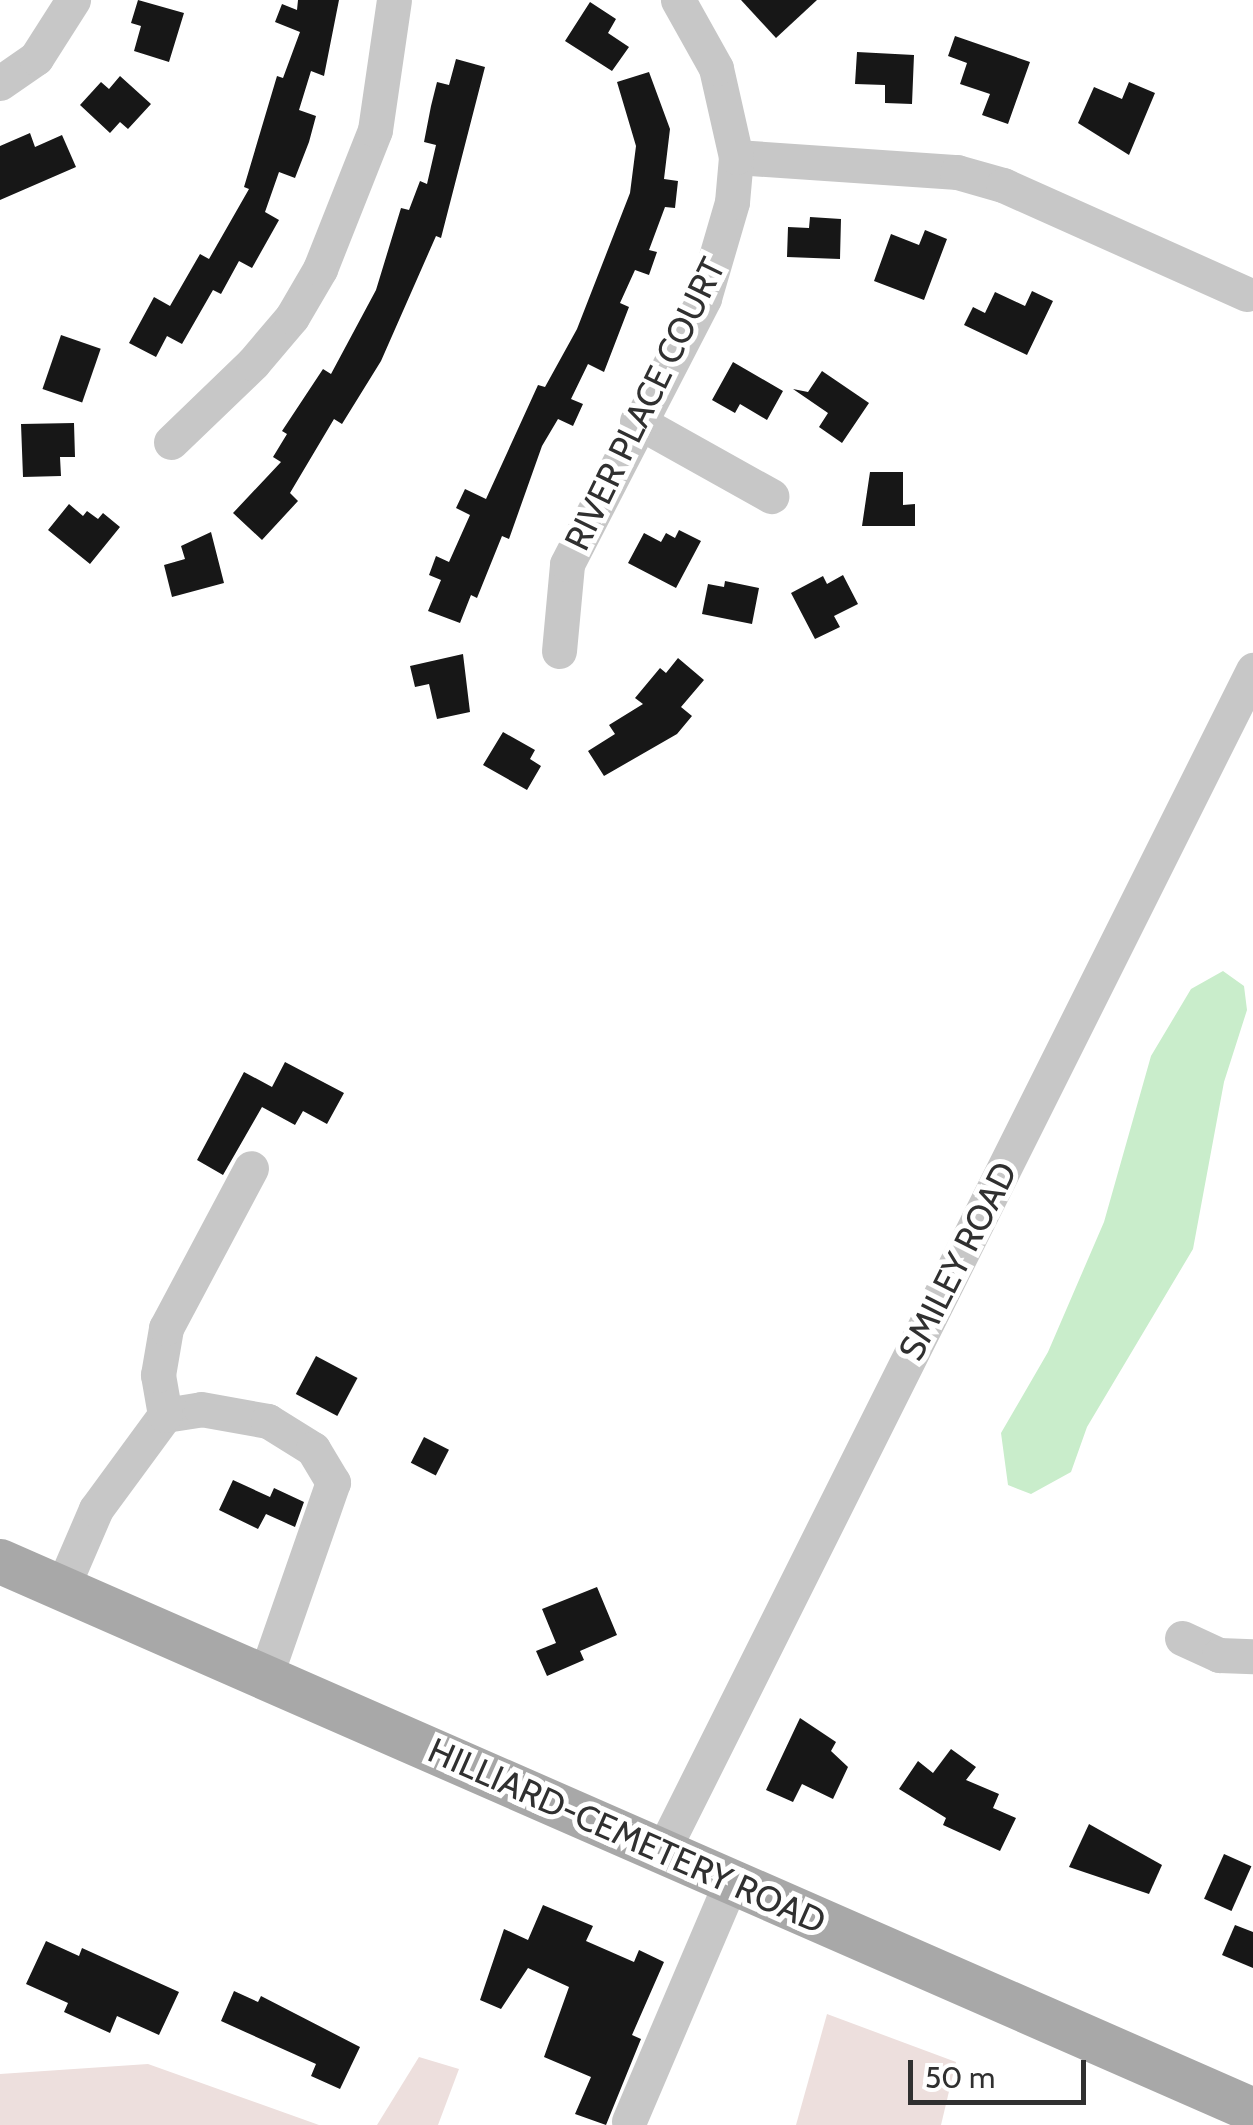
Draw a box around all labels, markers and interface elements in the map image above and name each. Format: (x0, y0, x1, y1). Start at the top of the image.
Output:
street label: RIVER PLACE COURT (556, 251, 734, 557)
street label: SMILEY ROAD (890, 1155, 1026, 1367)
street label: HILLIARD-CEMETERY ROAD (422, 1729, 832, 1943)
scale bar (913, 2040, 1090, 2102)
text: 50 m (925, 2059, 995, 2096)

